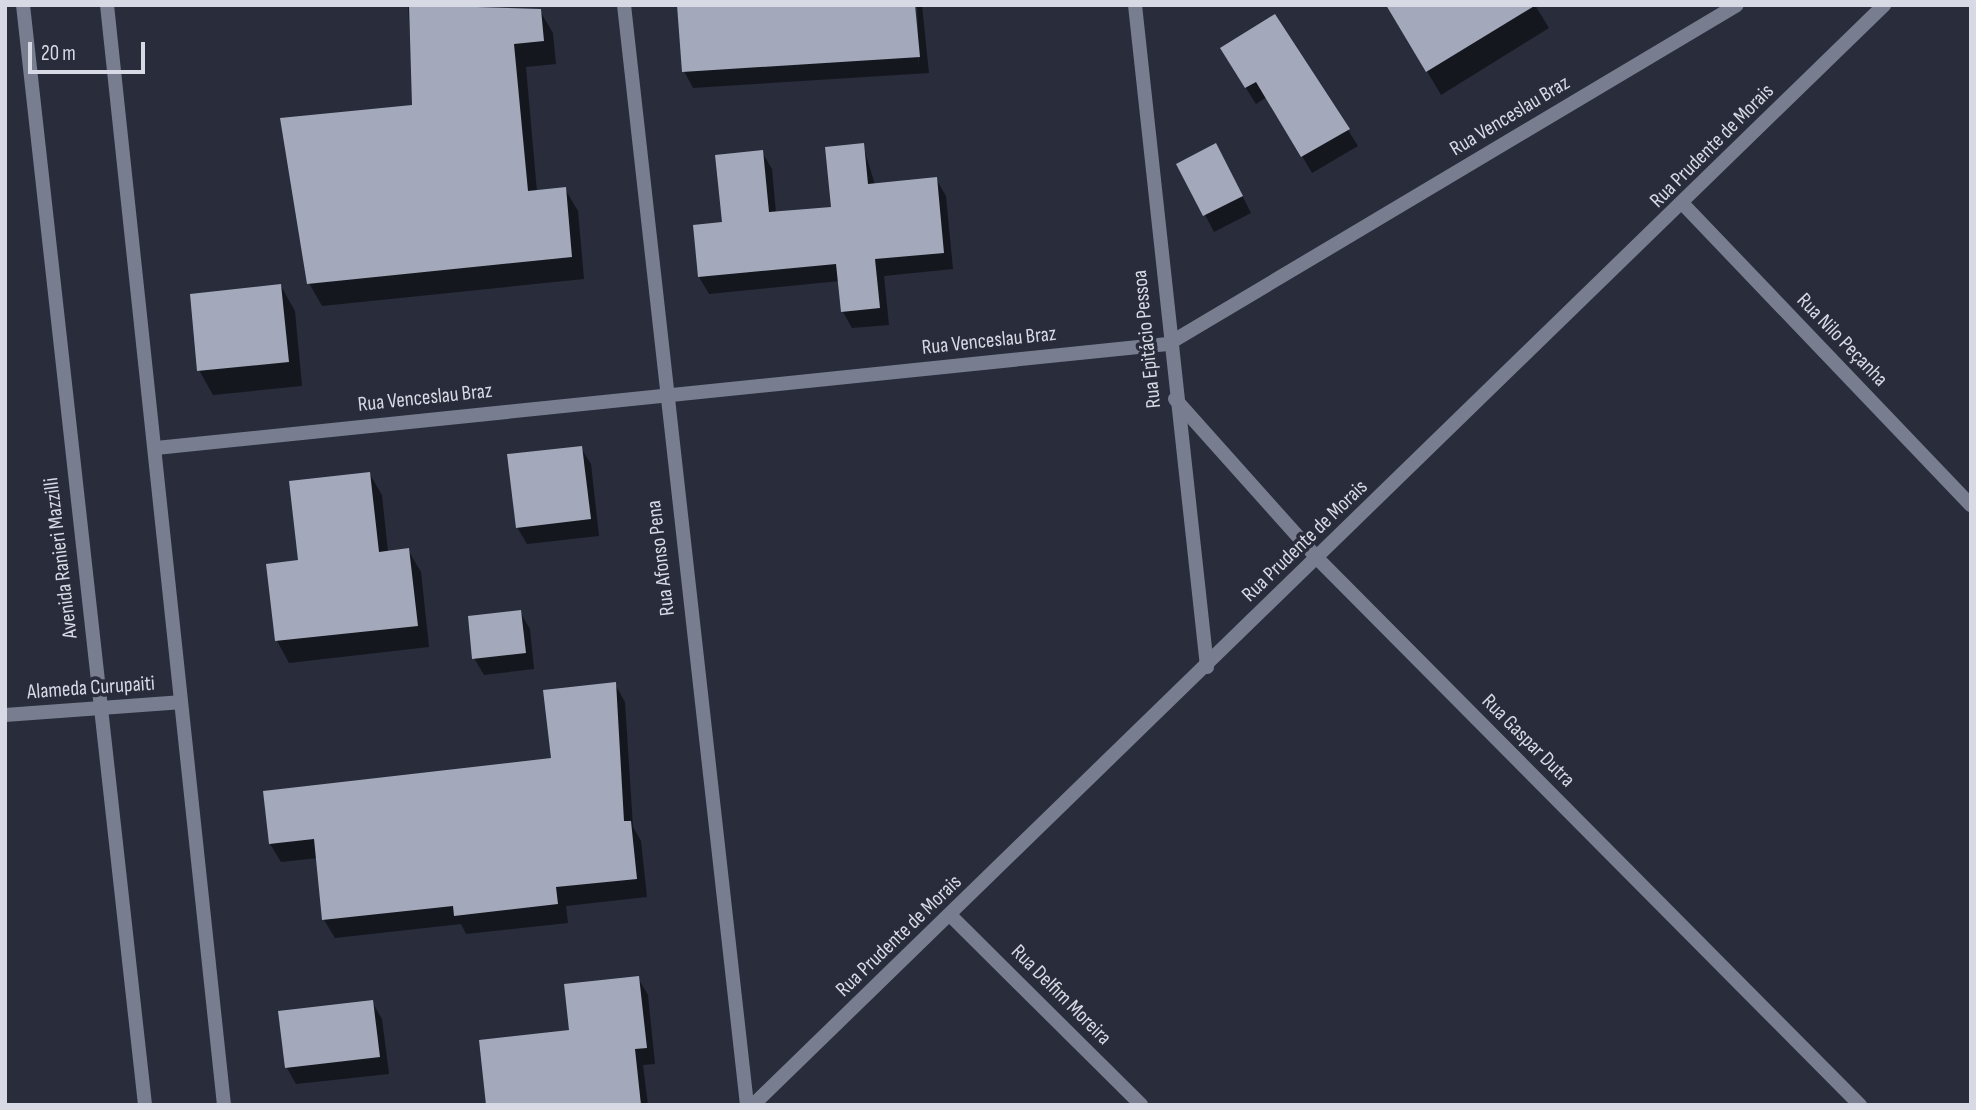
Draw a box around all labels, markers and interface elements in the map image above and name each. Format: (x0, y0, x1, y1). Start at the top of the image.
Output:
scale bar (32, 28, 149, 72)
text: 20 m (41, 41, 76, 66)
street label: Rua Venceslau Braz (1446, 70, 1574, 162)
street label: Rua Prudente de Morais (1645, 79, 1779, 213)
street label: Rua Epitácio Pessoa (1127, 269, 1167, 409)
street label: Rua Nilo Peçanha (1791, 288, 1893, 392)
street label: Rua Venceslau Braz (920, 321, 1058, 361)
street label: Rua Venceslau Braz (356, 378, 494, 418)
street label: Rua Prudente de Morais (1237, 475, 1373, 607)
street label: Avenida Ranieri Mazzilli (39, 476, 83, 640)
street label: Rua Afonso Pena (641, 499, 681, 617)
street label: Alameda Curupaiti (26, 671, 156, 705)
street label: Rua Gaspar Dutra (1476, 689, 1580, 793)
street label: Rua Prudente de Morais (831, 870, 967, 1002)
street label: Rua Delfim Moreira (1006, 940, 1116, 1050)

